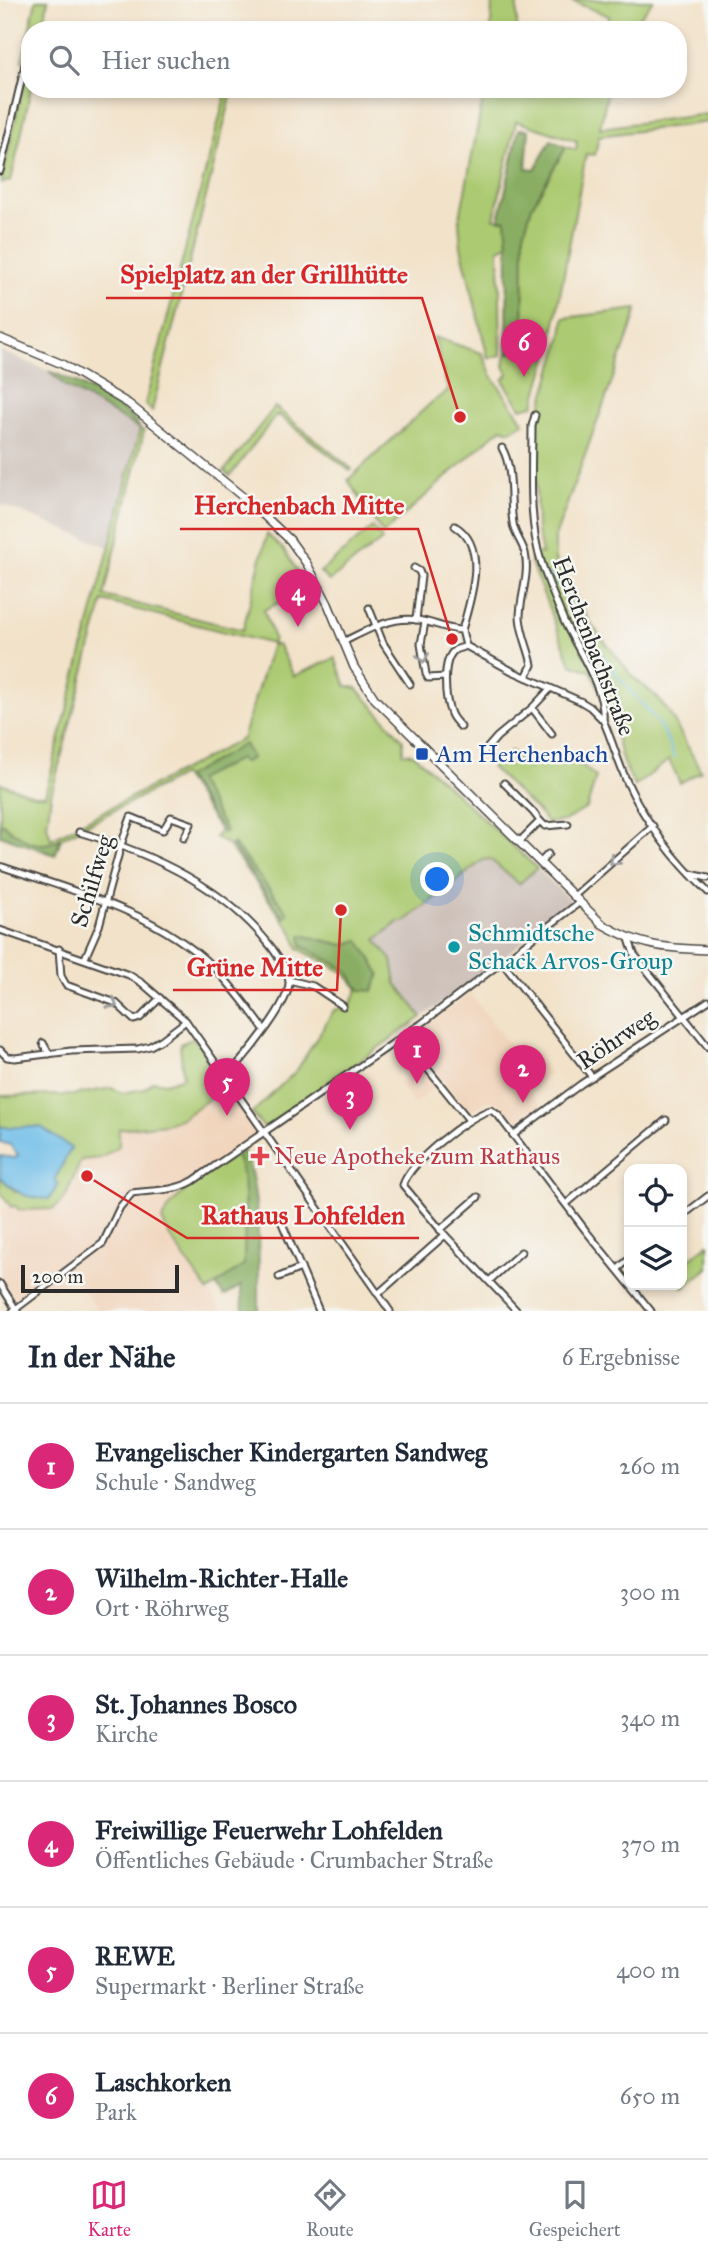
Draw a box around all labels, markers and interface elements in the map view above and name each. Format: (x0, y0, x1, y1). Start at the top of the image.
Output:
search box (21, 21, 687, 98)
icon: search (45, 41, 83, 79)
text: Hier suchen (101, 44, 230, 76)
callout: Spielplatz an der Grillhütte (106, 251, 422, 298)
text: Spielplatz an der Grillhütte (120, 258, 408, 290)
pin: 6 (501, 319, 547, 377)
callout: Herchenbach Mitte (180, 482, 418, 529)
text: Herchenbach Mitte (194, 489, 404, 521)
street label: Herchenbachstraße (546, 552, 642, 740)
pin: 4 (275, 569, 321, 627)
one-way arrow (415, 652, 430, 664)
place label: Am Herchenbach (435, 739, 608, 769)
marker: Am Herchenbach (414, 746, 430, 762)
street label: Schilfweg (64, 830, 120, 931)
one-way arrow (609, 853, 622, 865)
your location (420, 862, 454, 896)
place label: Schmidtsche Schack Arvos-Group (468, 918, 673, 976)
marker: Schmidtsche Schack Arvos-Group (446, 939, 462, 955)
callout: Grüne Mitte (173, 943, 337, 990)
text: Grüne Mitte (187, 951, 323, 983)
one-way arrow (105, 996, 118, 1009)
street label: Röhrweg (571, 1001, 662, 1076)
pin: 1 (394, 1026, 440, 1084)
pin: 2 (500, 1045, 546, 1103)
pin: 5 (204, 1058, 250, 1116)
pin: 3 (327, 1072, 373, 1130)
place label: Neue Apotheke zum Rathaus (274, 1141, 560, 1171)
marker: Neue Apotheke zum Rathaus (252, 1148, 268, 1164)
map controls (624, 1164, 687, 1290)
button: locate (624, 1164, 687, 1227)
callout: Rathaus Lohfelden (187, 1191, 419, 1238)
text: Rathaus Lohfelden (201, 1199, 405, 1231)
button: layers (624, 1227, 687, 1290)
scale bar (21, 1262, 178, 1294)
text: 200 m (32, 1265, 84, 1288)
text: In der Nähe (28, 1339, 176, 1375)
text: 6 Ergebnisse (562, 1343, 680, 1371)
text: Evangelischer Kindergarten Sandweg (95, 1436, 487, 1468)
text: 1 (46, 1452, 56, 1480)
text: 260 m (619, 1452, 680, 1480)
text: Schule · Sandweg (95, 1468, 256, 1496)
text: Wilhelm-Richter-Halle (95, 1562, 348, 1594)
text: 2 (45, 1578, 57, 1606)
text: 300 m (620, 1578, 680, 1606)
text: Ort · Röhrweg (95, 1594, 229, 1622)
text: St. Johannes Bosco (95, 1688, 297, 1720)
text: 3 (46, 1704, 56, 1732)
text: 340 m (620, 1704, 680, 1732)
text: Kirche (95, 1720, 158, 1748)
text: Freiwillige Feuerwehr Lohfelden (95, 1814, 443, 1846)
text: 4 (45, 1830, 57, 1858)
text: 370 m (621, 1830, 680, 1858)
text: Öffentliches Gebäude · Crumbacher Straße (95, 1846, 493, 1874)
text: REWE (95, 1940, 175, 1972)
text: 5 (46, 1956, 56, 1984)
text: 400 m (616, 1956, 680, 1984)
text: Supermarkt · Berliner Straße (95, 1972, 364, 2000)
text: Laschkorken (95, 2066, 231, 2098)
text: 6 (45, 2082, 57, 2110)
text: 650 m (620, 2082, 680, 2110)
text: Park (95, 2098, 137, 2126)
tab: Karte (88, 2176, 131, 2241)
tab: Route (306, 2176, 354, 2241)
tab: Gespeichert (529, 2176, 620, 2241)

